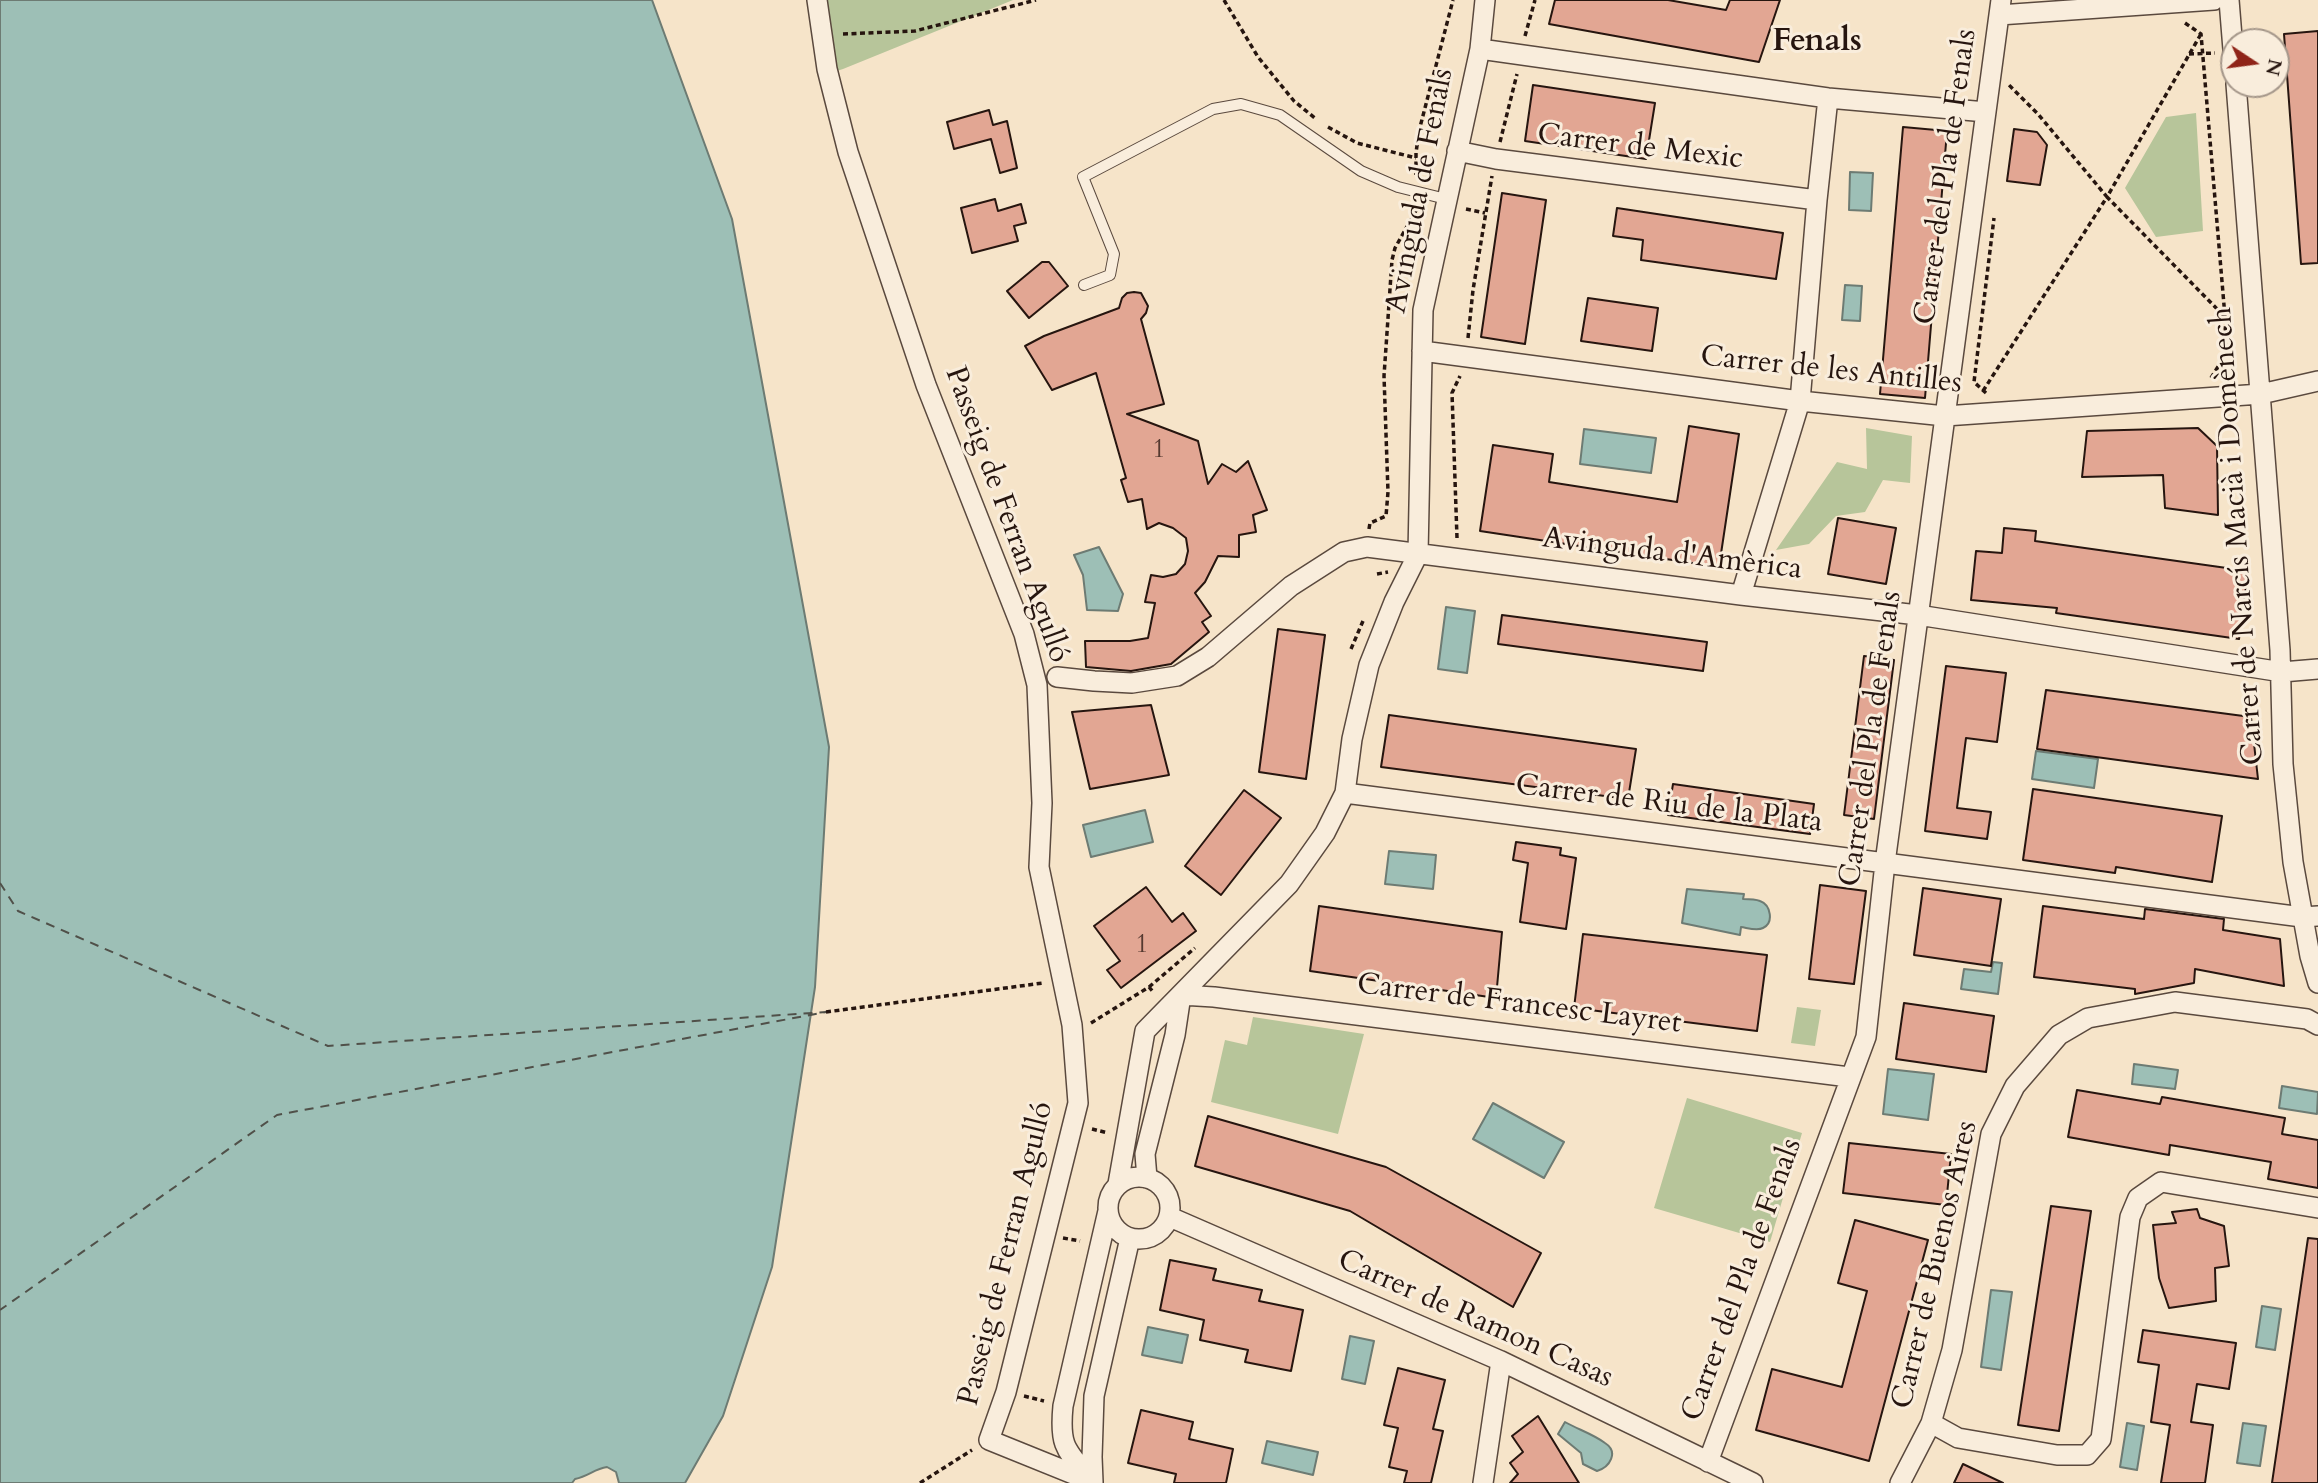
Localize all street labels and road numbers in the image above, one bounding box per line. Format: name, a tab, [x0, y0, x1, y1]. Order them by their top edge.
street label: Carrer del Pla de Fenals	[1908, 27, 1986, 327]
street label: Avinguda de Fenals	[1380, 66, 1462, 316]
street label: Carrer de Mexic	[1535, 118, 1745, 178]
street label: Carrer de Narcís Macià i Domènech	[2205, 306, 2273, 766]
street label: Carrer de les Antilles	[1699, 339, 1963, 403]
street label: Passeig de Ferran Agulló	[936, 362, 1076, 668]
street label: Avinguda d'Amèrica	[1540, 521, 1804, 589]
street label: Carrer del Pla de Fenals	[1833, 589, 1911, 889]
street label: Carrer de Riu de la Plata	[1514, 768, 1824, 842]
street label: Carrer de Francesc Layret	[1355, 967, 1683, 1043]
street label: Passeig de Ferran Agulló	[952, 1098, 1062, 1410]
street label: Carrer de Buenos Aires	[1885, 1118, 1987, 1412]
street label: Carrer del Pla de Fenals	[1675, 1134, 1811, 1426]
street label: Carrer de Ramon Casas	[1332, 1243, 1618, 1397]

